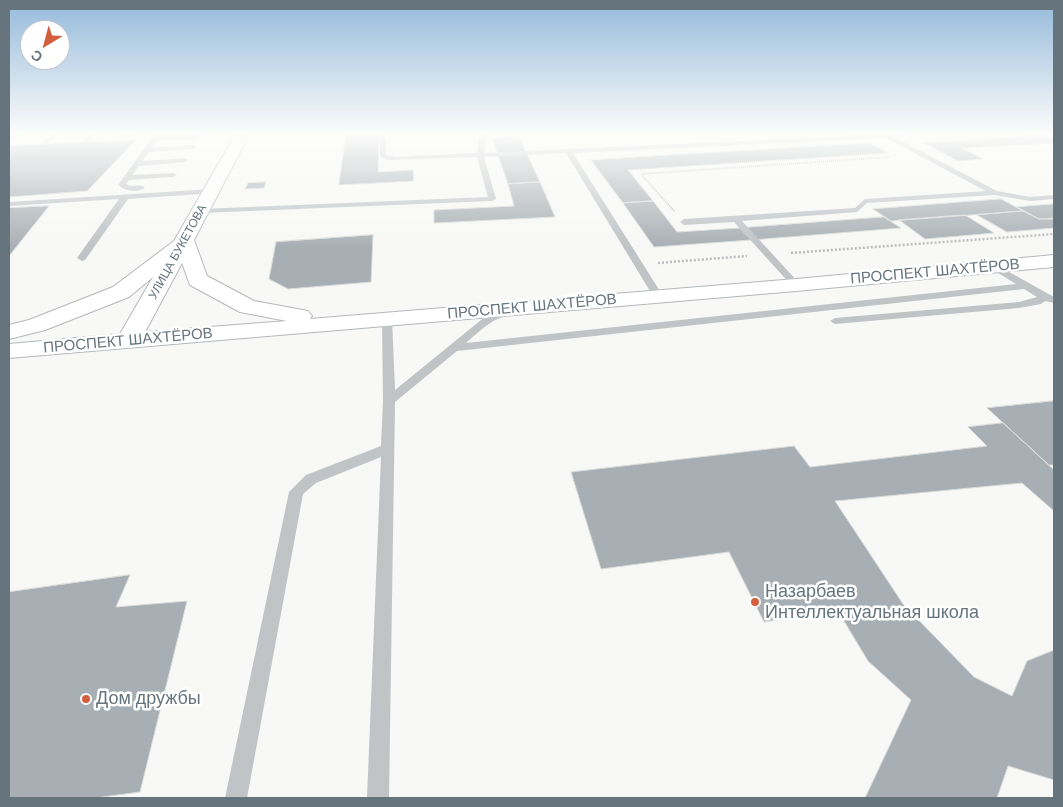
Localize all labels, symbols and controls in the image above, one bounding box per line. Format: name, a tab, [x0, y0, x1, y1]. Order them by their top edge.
north arrow	[20, 20, 70, 70]
text: С	[28, 47, 45, 66]
street label: УЛИЦА БУКЕТОВА	[146, 202, 210, 302]
street label: ПРОСПЕКТ ШАХТЁРОВ	[849, 256, 1021, 288]
street label: ПРОСПЕКТ ШАХТЁРОВ	[446, 291, 618, 323]
street label: ПРОСПЕКТ ШАХТЁРОВ	[42, 325, 214, 357]
place label: Назарбаев Интеллектуальная школа	[765, 581, 979, 624]
marker: Назарбаев Интеллектуальная школа	[749, 596, 761, 608]
place label: Дом дружбы	[96, 688, 201, 710]
marker: Дом дружбы	[80, 693, 92, 705]

